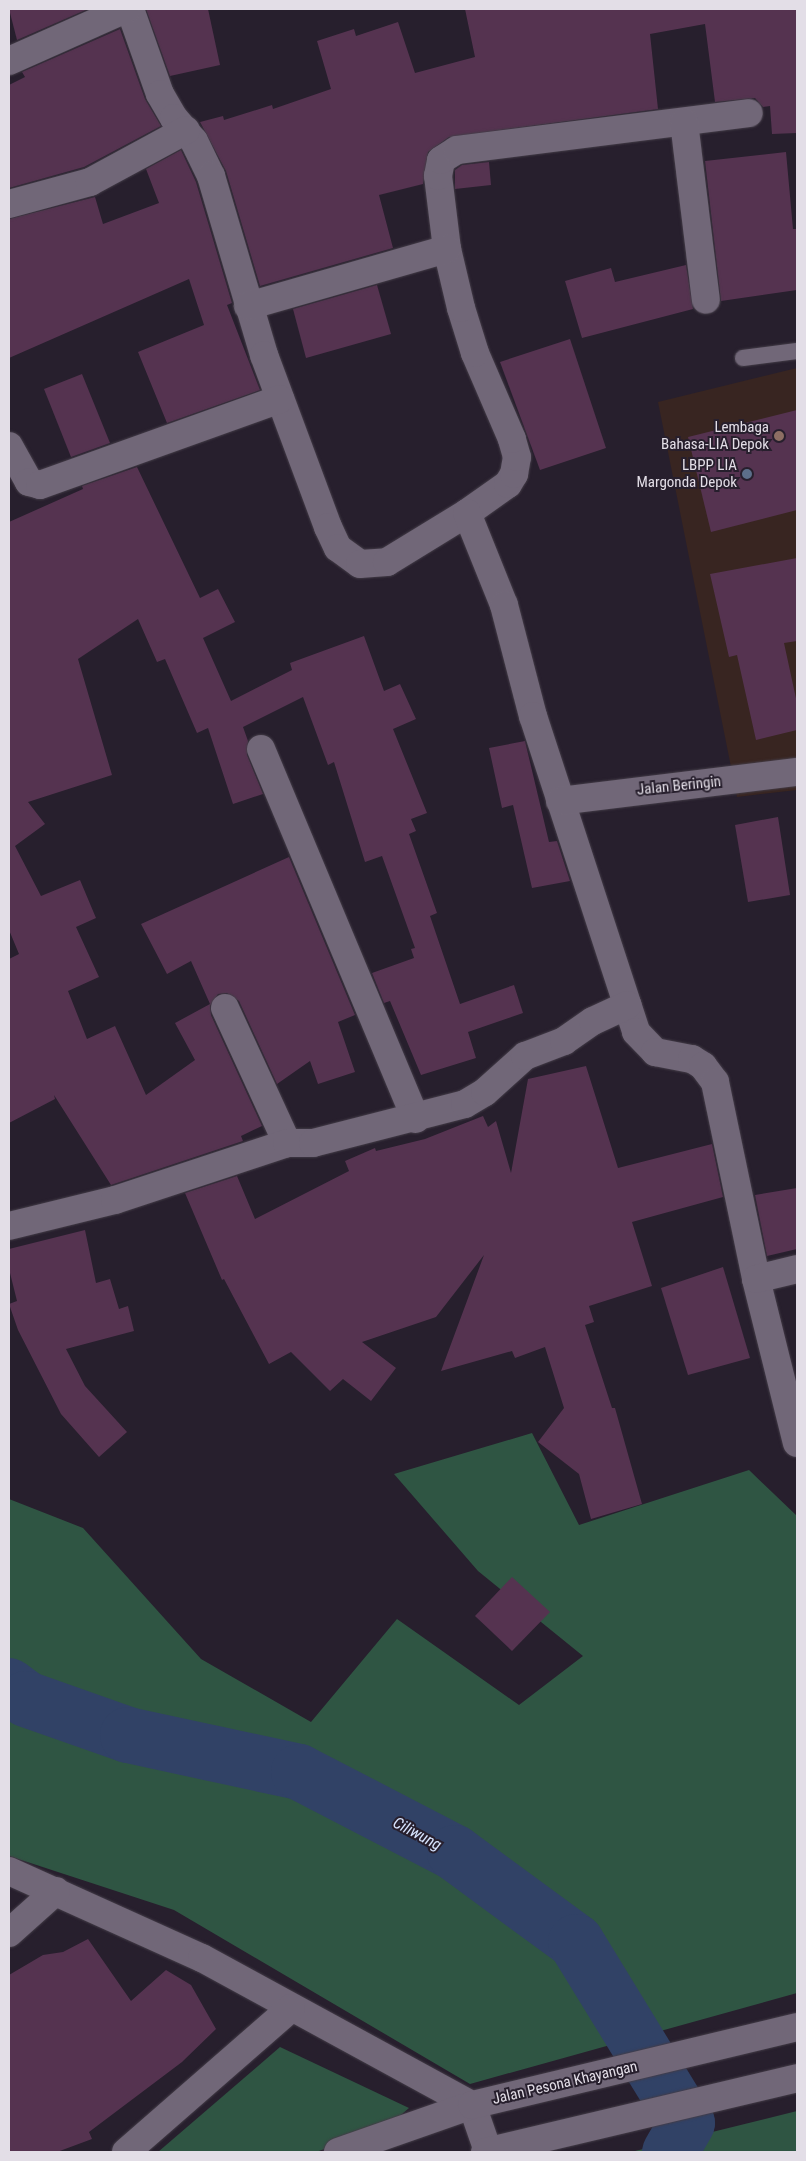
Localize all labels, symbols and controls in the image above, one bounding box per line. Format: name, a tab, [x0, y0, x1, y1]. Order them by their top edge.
place label: Lembaga Bahasa-LIA Depok	[661, 418, 769, 453]
marker: Lembaga Bahasa-LIA Depok	[773, 430, 785, 442]
place label: LBPP LIA Margonda Depok	[637, 456, 737, 491]
marker: LBPP LIA Margonda Depok	[741, 468, 753, 480]
street label: Jalan Beringin	[636, 773, 722, 799]
water label: Ciliwung	[389, 1813, 445, 1855]
street label: Jalan Pesona Khayangan	[491, 2058, 639, 2108]

